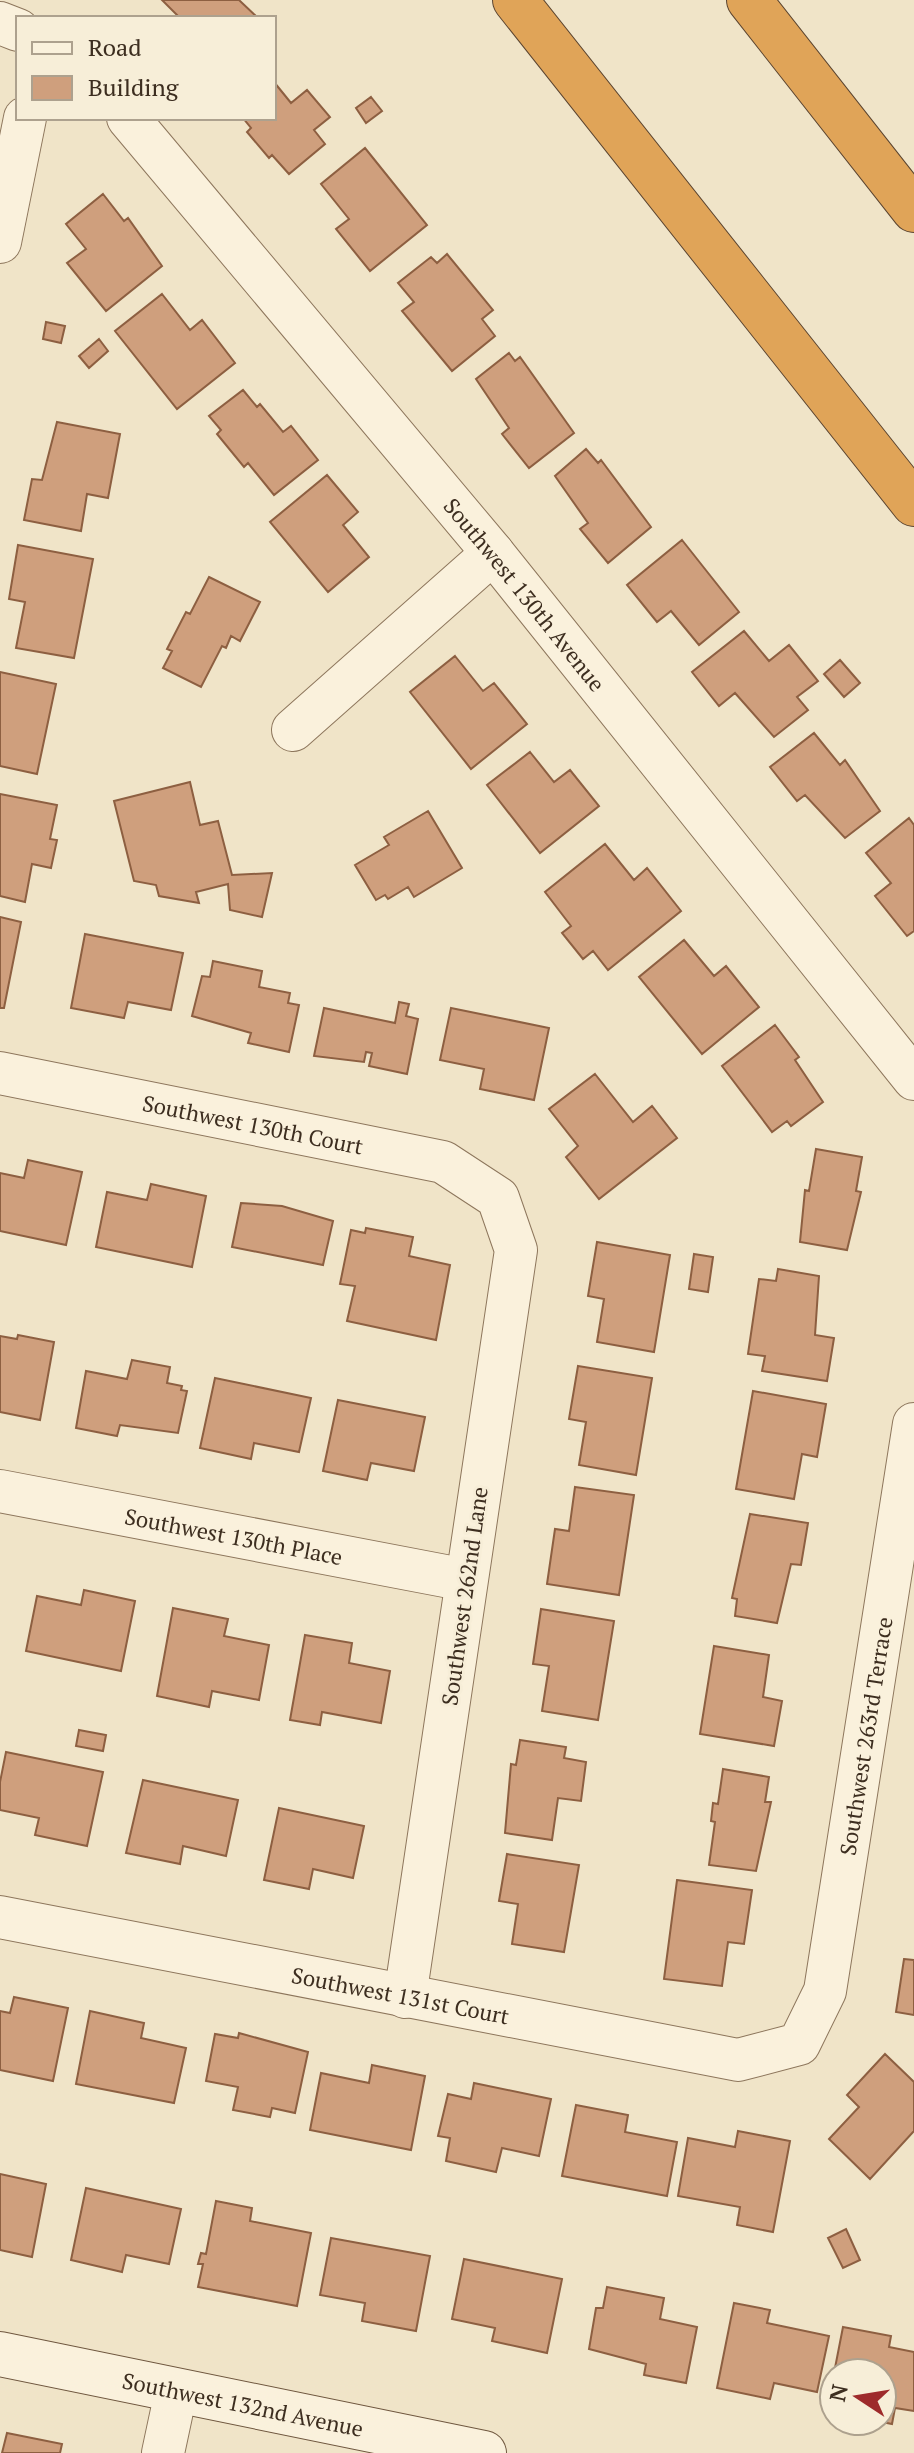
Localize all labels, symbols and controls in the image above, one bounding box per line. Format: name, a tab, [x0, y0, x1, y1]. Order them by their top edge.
legend	[16, 16, 276, 120]
text: Road	[88, 31, 142, 63]
text: Building	[88, 71, 179, 103]
street label: Southwest 130th Avenue	[438, 491, 612, 697]
street label: Southwest 130th Court	[140, 1088, 366, 1160]
street label: Southwest 262nd Lane	[434, 1485, 494, 1707]
street label: Southwest 130th Place	[122, 1501, 345, 1571]
street label: Southwest 263rd Terrace	[832, 1615, 898, 1857]
street label: Southwest 131st Court	[289, 1959, 512, 2030]
north arrow	[818, 2357, 898, 2437]
street label: Southwest 132nd Avenue	[120, 2365, 366, 2442]
text: N	[822, 2381, 854, 2404]

